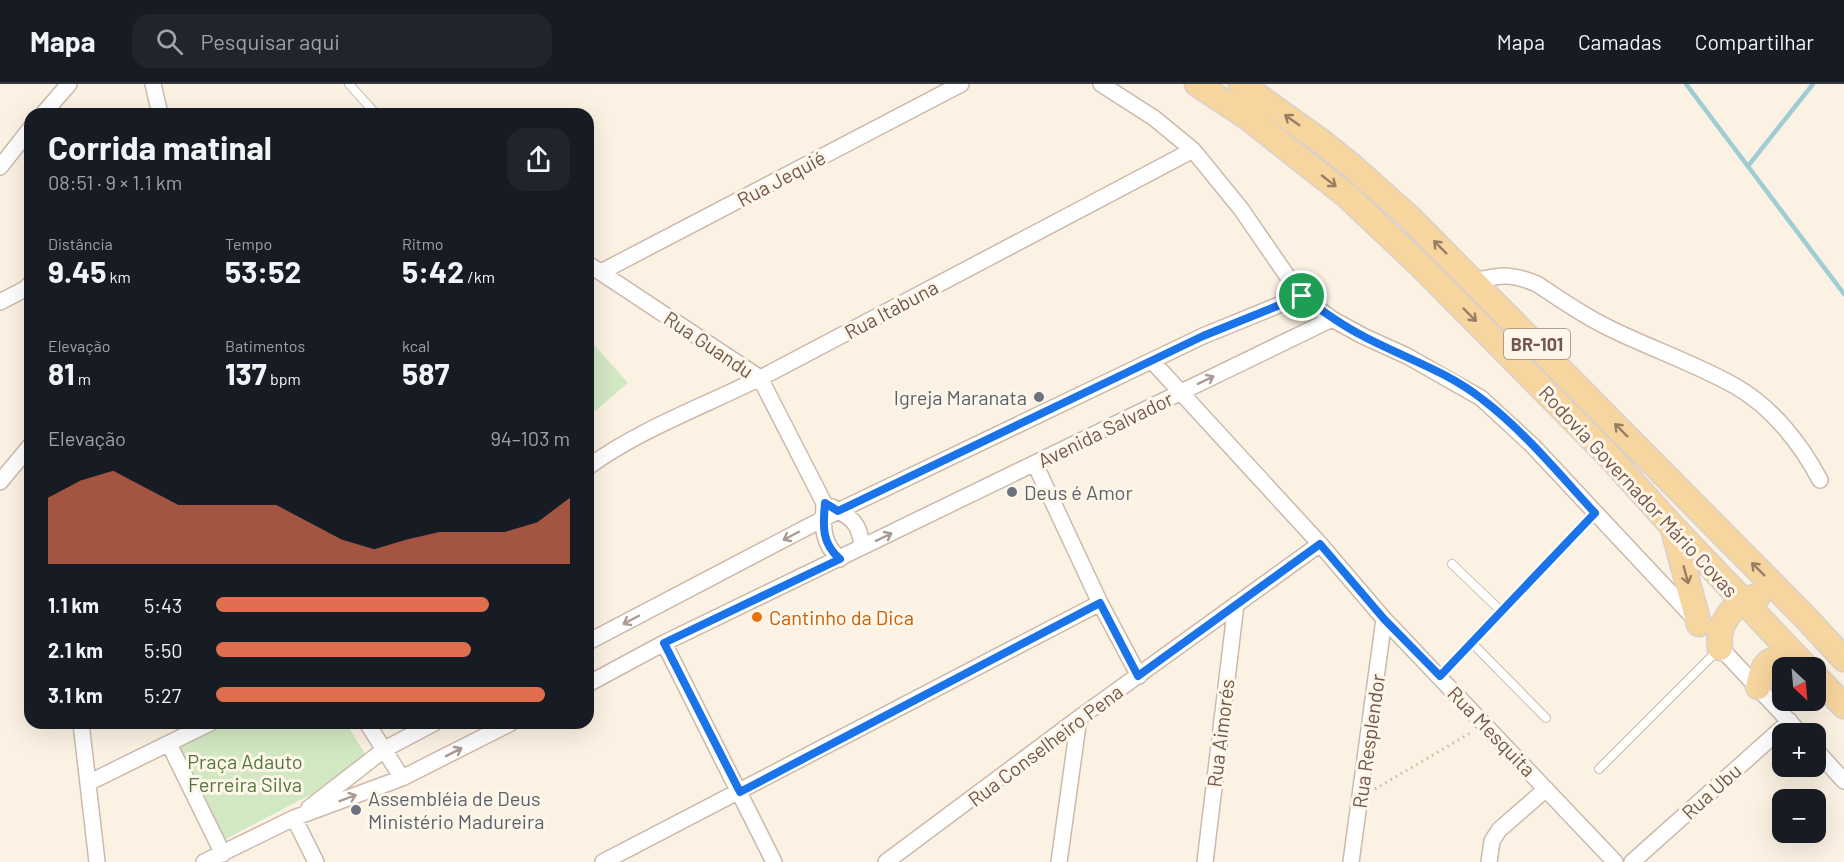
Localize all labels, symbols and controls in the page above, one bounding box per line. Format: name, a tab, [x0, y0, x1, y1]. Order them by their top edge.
search box	[132, 14, 552, 68]
text: Mapa	[30, 24, 96, 58]
icon: search	[153, 25, 186, 58]
text: Pesquisar aqui	[201, 28, 340, 54]
text: Mapa	[1497, 29, 1545, 54]
text: Camadas	[1578, 29, 1662, 54]
text: Compartilhar	[1695, 29, 1814, 54]
one-way arrow	[1285, 114, 1301, 126]
text: Corrida matinal	[48, 127, 272, 167]
button: share	[507, 128, 570, 191]
street label: Rua Jequié	[733, 145, 829, 211]
text: 08:51 · 9 × 1.1 km	[48, 170, 182, 194]
one-way arrow	[1320, 175, 1336, 188]
text: Distância	[48, 234, 113, 253]
text: Tempo	[225, 234, 272, 253]
text: Ritmo	[402, 234, 444, 253]
one-way arrow	[1432, 240, 1447, 254]
text: 9.45	[48, 253, 106, 289]
text: 53:52	[225, 253, 301, 289]
text: 5:42	[402, 253, 464, 289]
text: km	[106, 267, 131, 286]
text: /km	[464, 267, 495, 286]
pin	[1276, 270, 1327, 321]
street label: Rua Itabuna	[840, 274, 942, 344]
icon: arrive	[1285, 279, 1318, 312]
street label: Rua Guandu	[660, 305, 758, 383]
one-way arrow	[1462, 308, 1477, 323]
road number: BR-101	[1504, 329, 1570, 359]
text: Elevação	[48, 336, 110, 355]
text: Batimentos	[225, 336, 305, 355]
text: kcal	[402, 336, 430, 355]
text: 81	[48, 355, 75, 391]
text: 137	[225, 355, 267, 391]
text: 587	[402, 355, 449, 391]
text: m	[75, 369, 91, 388]
text: bpm	[267, 369, 301, 388]
one-way arrow	[1197, 373, 1215, 385]
street label: Rodovia Governador Mário Covas	[1534, 380, 1744, 602]
place label: Igreja Maranata	[894, 385, 1027, 409]
street label: Avenida Salvador	[1033, 386, 1177, 472]
marker: Igreja Maranata	[1032, 390, 1046, 404]
one-way arrow	[1614, 423, 1629, 438]
text: Elevação	[48, 426, 126, 450]
text: 94–103 m	[490, 426, 570, 450]
place label: Deus é Amor	[1024, 480, 1133, 504]
marker: Deus é Amor	[1005, 485, 1019, 499]
one-way arrow	[782, 530, 800, 542]
one-way arrow	[875, 530, 893, 542]
one-way arrow	[1751, 562, 1766, 577]
one-way arrow	[1681, 565, 1692, 584]
text: 1.1 km	[48, 593, 99, 617]
text: 5:43	[144, 593, 182, 617]
place label: Cantinho da Dica	[769, 605, 914, 629]
marker: Cantinho da Dica	[750, 610, 764, 624]
one-way arrow	[622, 614, 640, 626]
text: 2.1 km	[48, 638, 103, 662]
text: 5:50	[144, 638, 183, 662]
north arrow	[1772, 657, 1826, 711]
map controls	[1772, 657, 1826, 843]
street label: Rua Resplendor	[1347, 672, 1389, 810]
street label: Rua Aimorés	[1201, 677, 1239, 789]
street label: Rua Conselheiro Pena	[963, 679, 1127, 811]
street label: Rua Mesquita	[1443, 681, 1541, 781]
text: 3.1 km	[48, 683, 103, 707]
text: 5:27	[144, 683, 181, 707]
button: +	[1772, 723, 1826, 777]
one-way arrow	[445, 746, 462, 758]
park label: Praça Adauto Ferreira Silva	[187, 749, 303, 796]
street label: Rua Ubu	[1676, 758, 1746, 824]
place label: Assembléia de Deus Ministério Madureira	[368, 786, 544, 833]
button: −	[1772, 789, 1826, 843]
one-way arrow	[338, 792, 357, 803]
marker: Assembléia de Deus Ministério Madureira	[349, 803, 363, 817]

